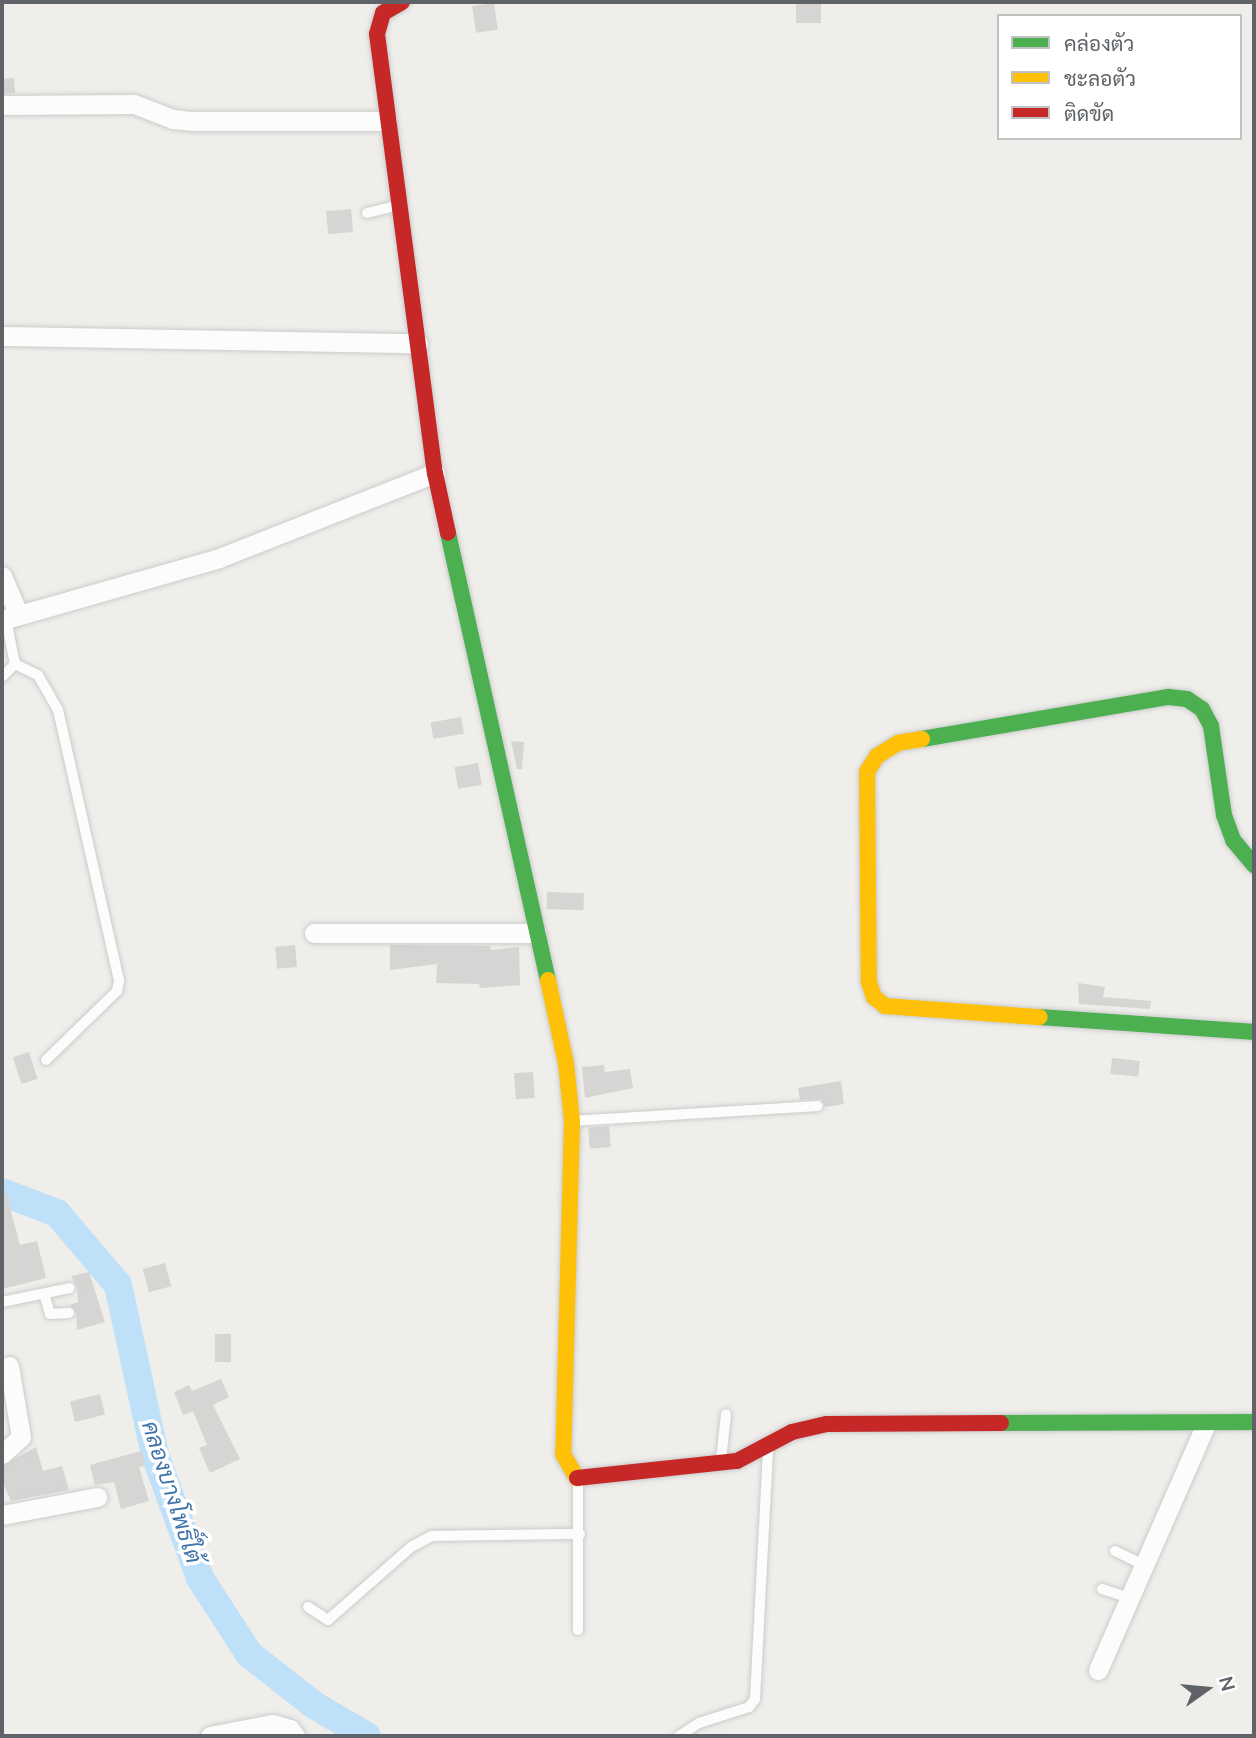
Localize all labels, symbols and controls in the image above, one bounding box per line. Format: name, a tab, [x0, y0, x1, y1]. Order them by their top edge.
legend	[997, 14, 1242, 140]
text: คล่องตัว	[1064, 30, 1134, 56]
text: ชะลอตัว	[1064, 65, 1136, 91]
text: ติดขัด	[1064, 100, 1114, 126]
water label: คลองบางโพธิ์ใต้	[136, 1417, 208, 1567]
north arrow	[1172, 1654, 1242, 1724]
text: N	[1214, 1674, 1241, 1694]

